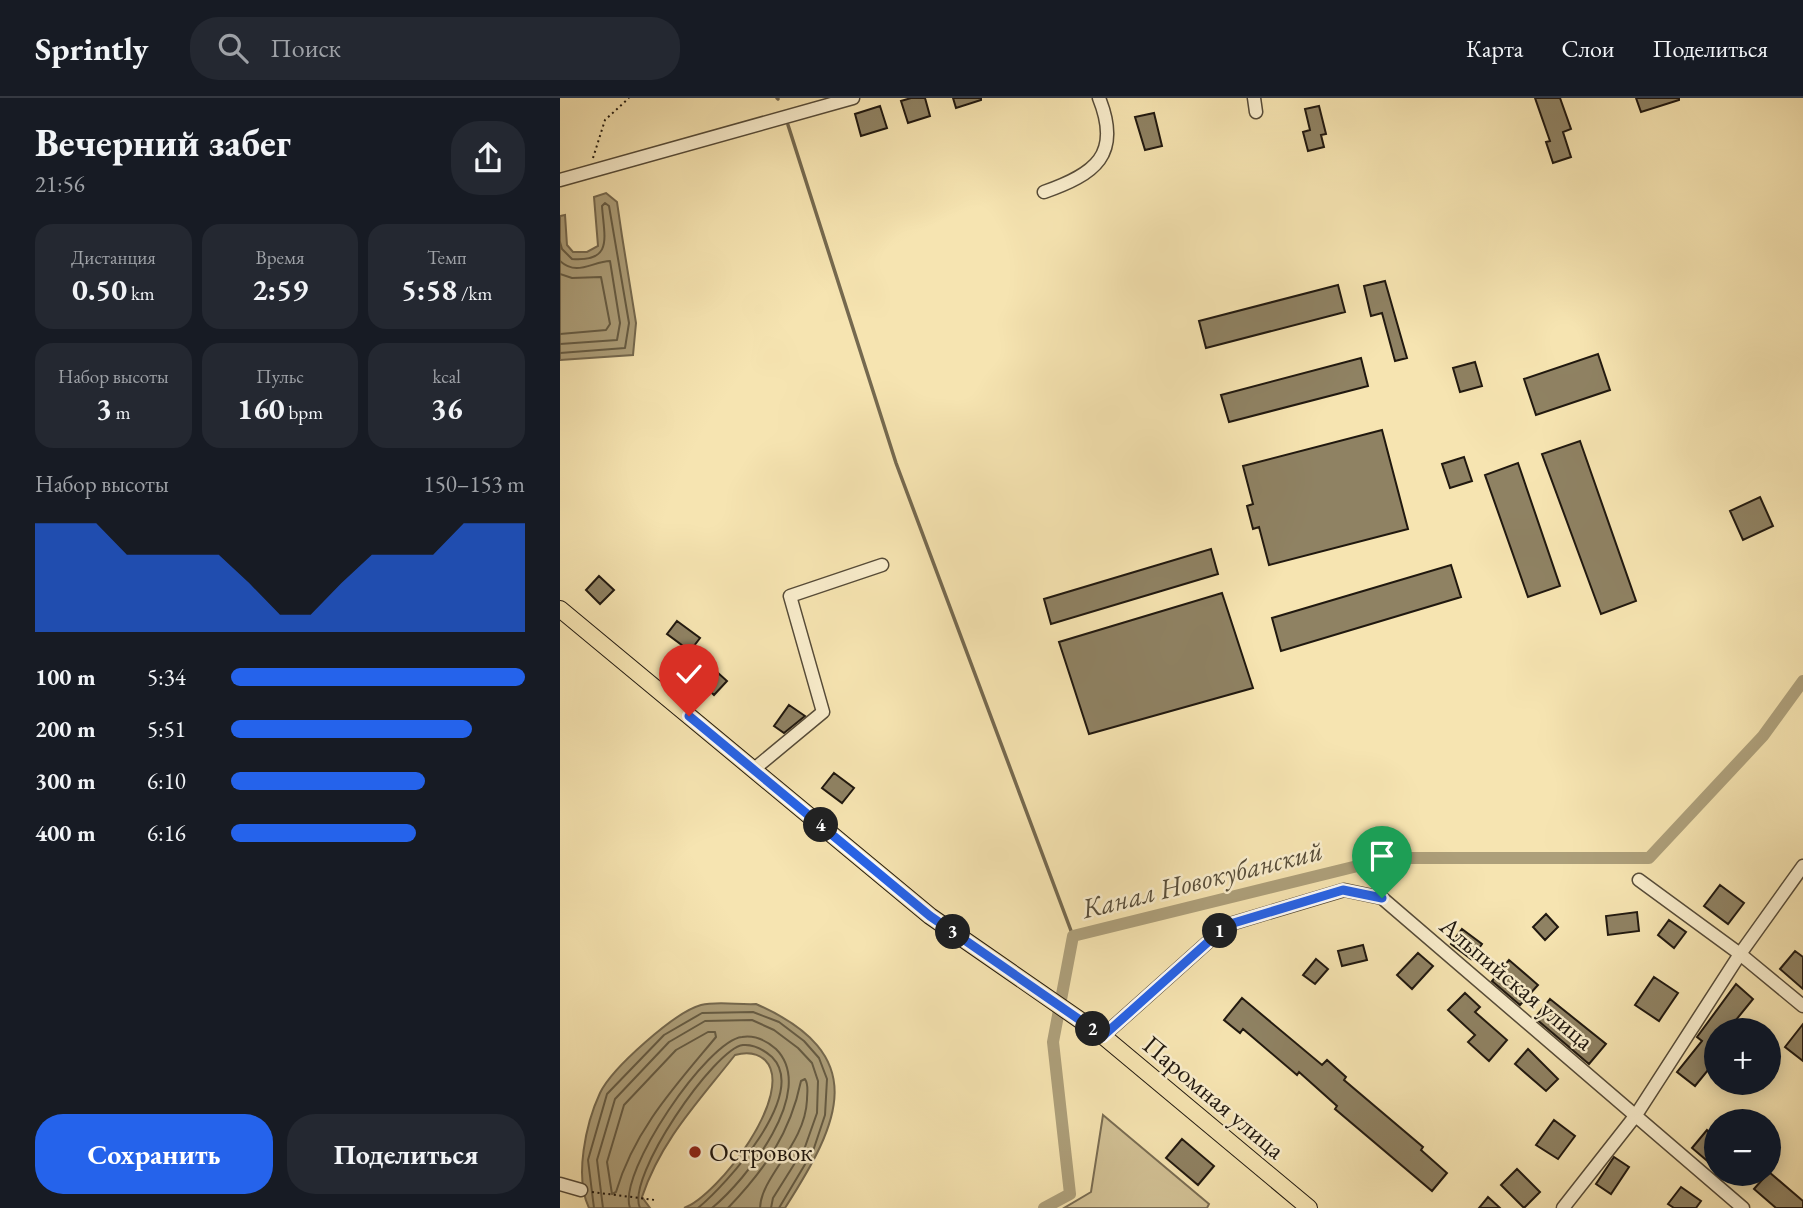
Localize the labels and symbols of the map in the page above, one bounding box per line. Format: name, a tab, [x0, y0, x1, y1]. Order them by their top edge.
pin	[659, 644, 719, 716]
pin: 4	[804, 808, 838, 842]
pin	[1352, 826, 1412, 898]
water label: Канал Новокубанский	[1077, 832, 1326, 927]
street label: Альпийская улица	[1432, 908, 1602, 1058]
pin: 3	[936, 914, 970, 950]
pin: 1	[1202, 914, 1238, 948]
pin: 2	[1076, 1012, 1110, 1046]
street label: Паромная улица	[1136, 1028, 1293, 1167]
place label: Островок	[709, 1135, 813, 1169]
marker: Островок	[687, 1144, 703, 1160]

